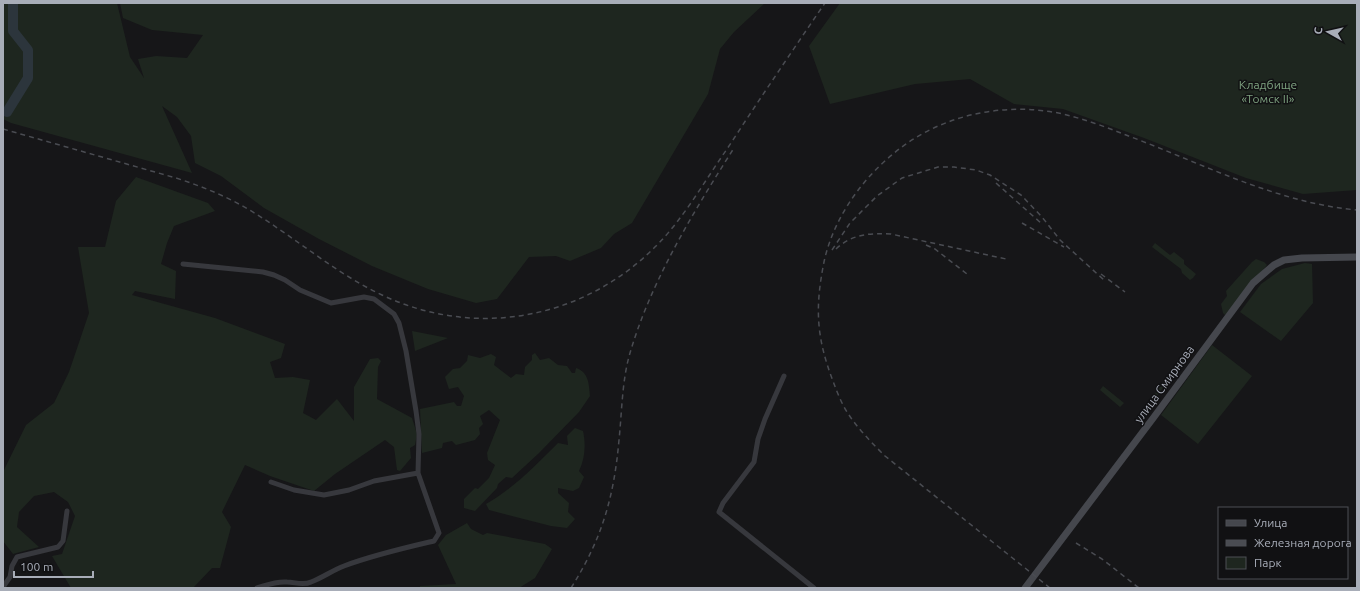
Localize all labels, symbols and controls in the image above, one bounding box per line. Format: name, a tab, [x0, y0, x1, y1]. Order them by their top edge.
north arrow	[1308, 12, 1348, 52]
text: С	[1312, 26, 1325, 35]
park label: Кладбище «Томск II»	[1239, 78, 1297, 105]
street label: улица Смирнова	[1132, 343, 1196, 425]
legend	[1218, 507, 1348, 579]
text: Улица	[1254, 516, 1287, 529]
text: Железная дорога	[1254, 536, 1352, 549]
scale bar	[14, 553, 93, 579]
text: Парк	[1254, 556, 1282, 569]
text: 100 m	[20, 560, 53, 573]

